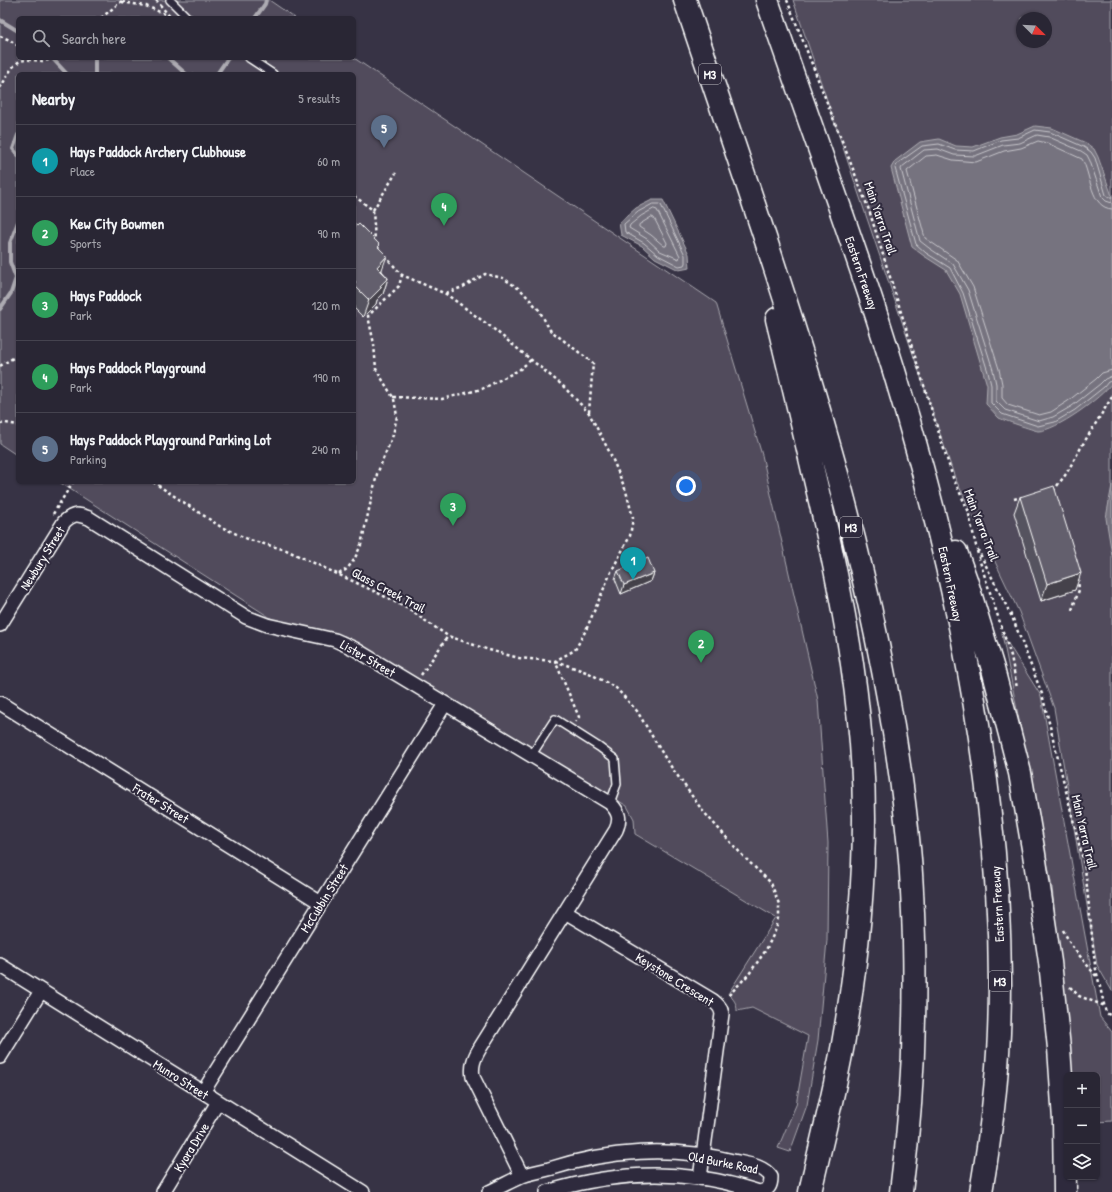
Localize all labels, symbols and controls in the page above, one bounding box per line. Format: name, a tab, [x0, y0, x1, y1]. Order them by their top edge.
north arrow	[1016, 12, 1052, 48]
search box	[16, 16, 356, 60]
icon: search	[30, 27, 52, 49]
text: Search here	[62, 28, 126, 49]
road number: M3	[699, 64, 721, 84]
text: Nearby	[32, 87, 75, 110]
text: 5 results	[298, 89, 340, 107]
pin: 5	[371, 115, 397, 148]
text: Hays Paddock Archery Clubhouse	[70, 141, 246, 162]
text: 1	[43, 152, 47, 170]
text: 60 m	[317, 152, 340, 170]
text: Place	[70, 162, 95, 180]
street label: Main Yarra Trail	[860, 179, 902, 257]
pin: 4	[431, 193, 457, 226]
text: Kew City Bowmen	[70, 213, 164, 234]
text: 2	[42, 224, 48, 242]
text: 90 m	[318, 224, 340, 242]
text: Sports	[70, 234, 101, 252]
street label: Eastern Freeway	[841, 234, 883, 312]
text: Hays Paddock	[70, 285, 141, 306]
text: 3	[42, 296, 48, 314]
text: 120 m	[312, 296, 340, 314]
text: Park	[70, 306, 92, 324]
text: Hays Paddock Playground	[70, 357, 205, 378]
text: 4	[43, 368, 47, 386]
text: 190 m	[313, 368, 340, 386]
text: Park	[70, 378, 92, 396]
text: Hays Paddock Playground Parking Lot	[70, 429, 271, 450]
text: 5	[42, 440, 48, 458]
text: 240 m	[311, 440, 340, 458]
text: Parking	[70, 450, 106, 468]
your location	[676, 476, 696, 496]
street label: Main Yarra Trail	[960, 486, 1004, 564]
pin: 3	[440, 493, 466, 526]
road number: M3	[840, 517, 862, 537]
street label: Newbury Street	[15, 522, 69, 593]
street label: Eastern Freeway	[934, 545, 968, 624]
pin: 1	[620, 547, 646, 580]
street label: Glass Creek Trail	[349, 563, 430, 617]
pin: 2	[688, 630, 714, 663]
street label: Lister Street	[337, 635, 399, 681]
street label: Frater Street	[129, 778, 193, 828]
street label: Main Yarra Trail	[1068, 793, 1102, 872]
street label: McCubbin Street	[296, 860, 353, 936]
street label: Eastern Freeway	[986, 865, 1008, 943]
street label: Keystone Crescent	[632, 948, 718, 1011]
road number: M3	[989, 971, 1011, 991]
street label: Munro Street	[150, 1055, 213, 1103]
map controls	[1064, 1072, 1100, 1180]
button: +	[1064, 1072, 1100, 1108]
button: −	[1064, 1108, 1100, 1144]
street label: Kyora Drive	[169, 1119, 213, 1175]
button: layers	[1064, 1144, 1100, 1180]
street label: Old Burke Road	[687, 1146, 759, 1178]

